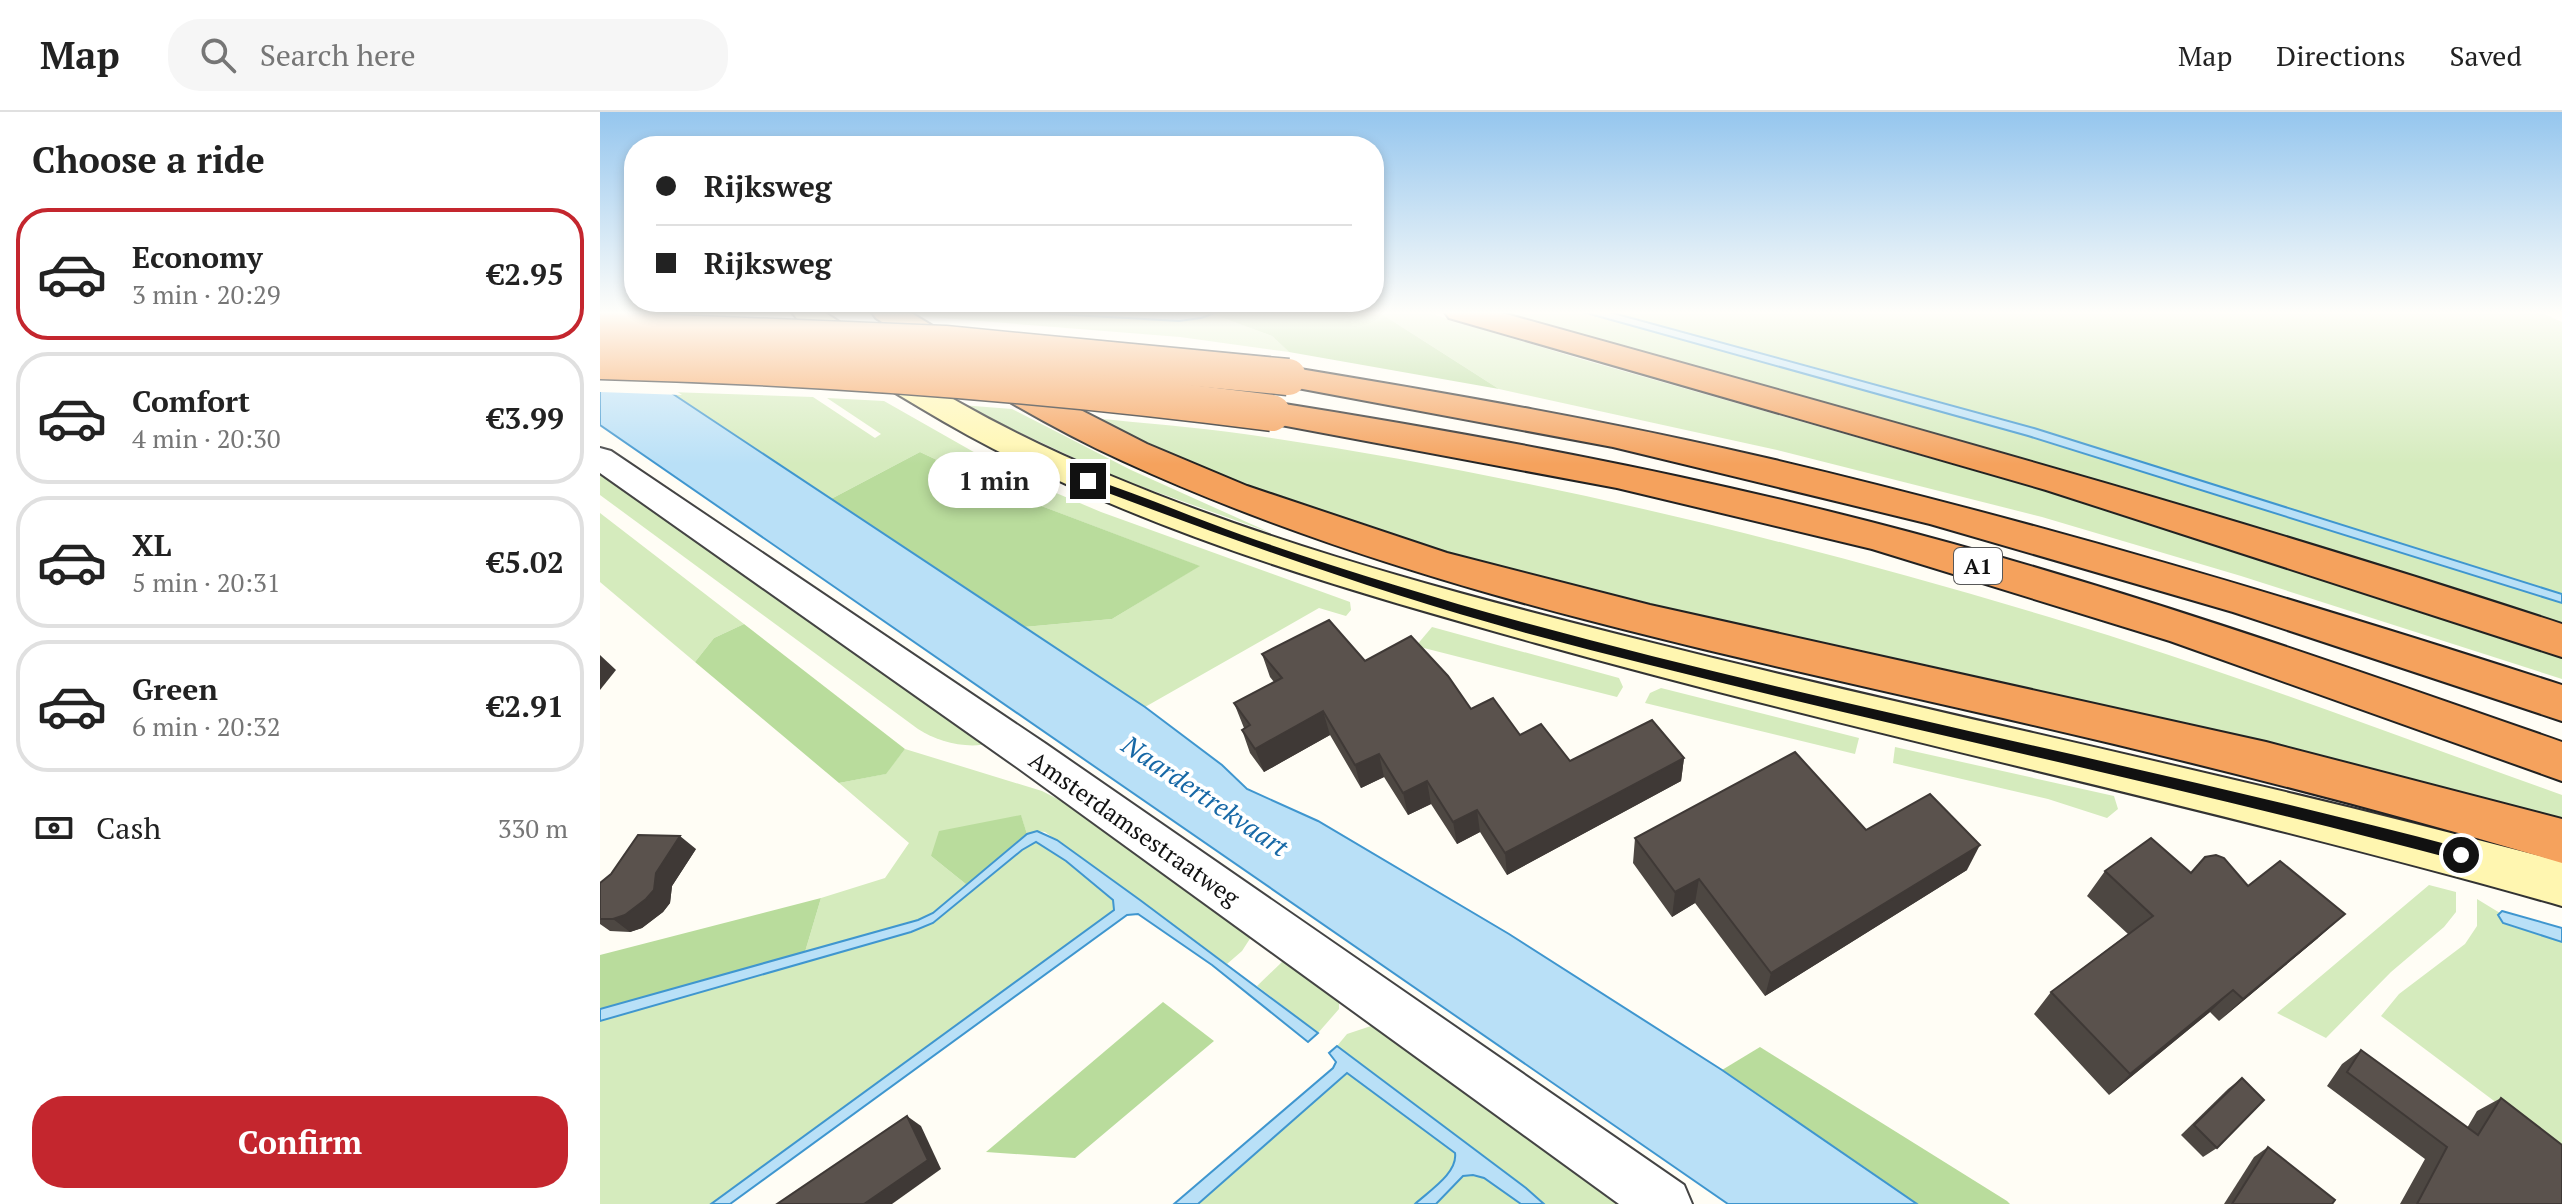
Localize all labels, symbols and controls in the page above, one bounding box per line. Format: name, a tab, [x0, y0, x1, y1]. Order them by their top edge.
search box	[168, 19, 728, 91]
text: Map	[40, 30, 120, 80]
icon: search	[196, 33, 240, 77]
text: Search here	[260, 35, 416, 75]
text: Map	[2178, 37, 2232, 74]
text: Directions	[2276, 37, 2406, 74]
text: Saved	[2450, 37, 2522, 74]
text: Choose a ride	[32, 136, 265, 183]
text: Rijksweg	[704, 166, 832, 206]
text: Economy	[132, 237, 263, 277]
icon: car	[36, 238, 108, 310]
text: Rijksweg	[704, 243, 832, 283]
text: €2.95	[487, 254, 564, 294]
text: 3 min · 20:29	[132, 277, 281, 311]
text: Comfort	[132, 381, 250, 421]
icon: car	[36, 382, 108, 454]
text: €3.99	[487, 398, 564, 438]
text: 4 min · 20:30	[132, 421, 281, 455]
callout: 1 min	[928, 453, 1060, 509]
text: 1 min	[958, 463, 1030, 497]
route end	[1070, 463, 1106, 499]
text: XL	[132, 525, 171, 565]
icon: car	[36, 526, 108, 598]
text: €5.02	[487, 542, 564, 582]
road number: A1	[1954, 548, 2002, 584]
text: 5 min · 20:31	[132, 565, 281, 599]
text: Green	[132, 669, 218, 709]
icon: car	[36, 670, 108, 742]
text: €2.91	[487, 686, 564, 726]
text: 6 min · 20:32	[132, 709, 281, 743]
water label: Naardertrekvaart	[1115, 726, 1296, 864]
street label: Amsterdamsestraatweg	[1023, 743, 1246, 913]
icon: cash	[32, 806, 76, 850]
text: Cash	[96, 808, 161, 848]
text: 330 m	[498, 811, 568, 845]
route start	[2443, 837, 2479, 873]
button: Confirm	[32, 1096, 568, 1188]

